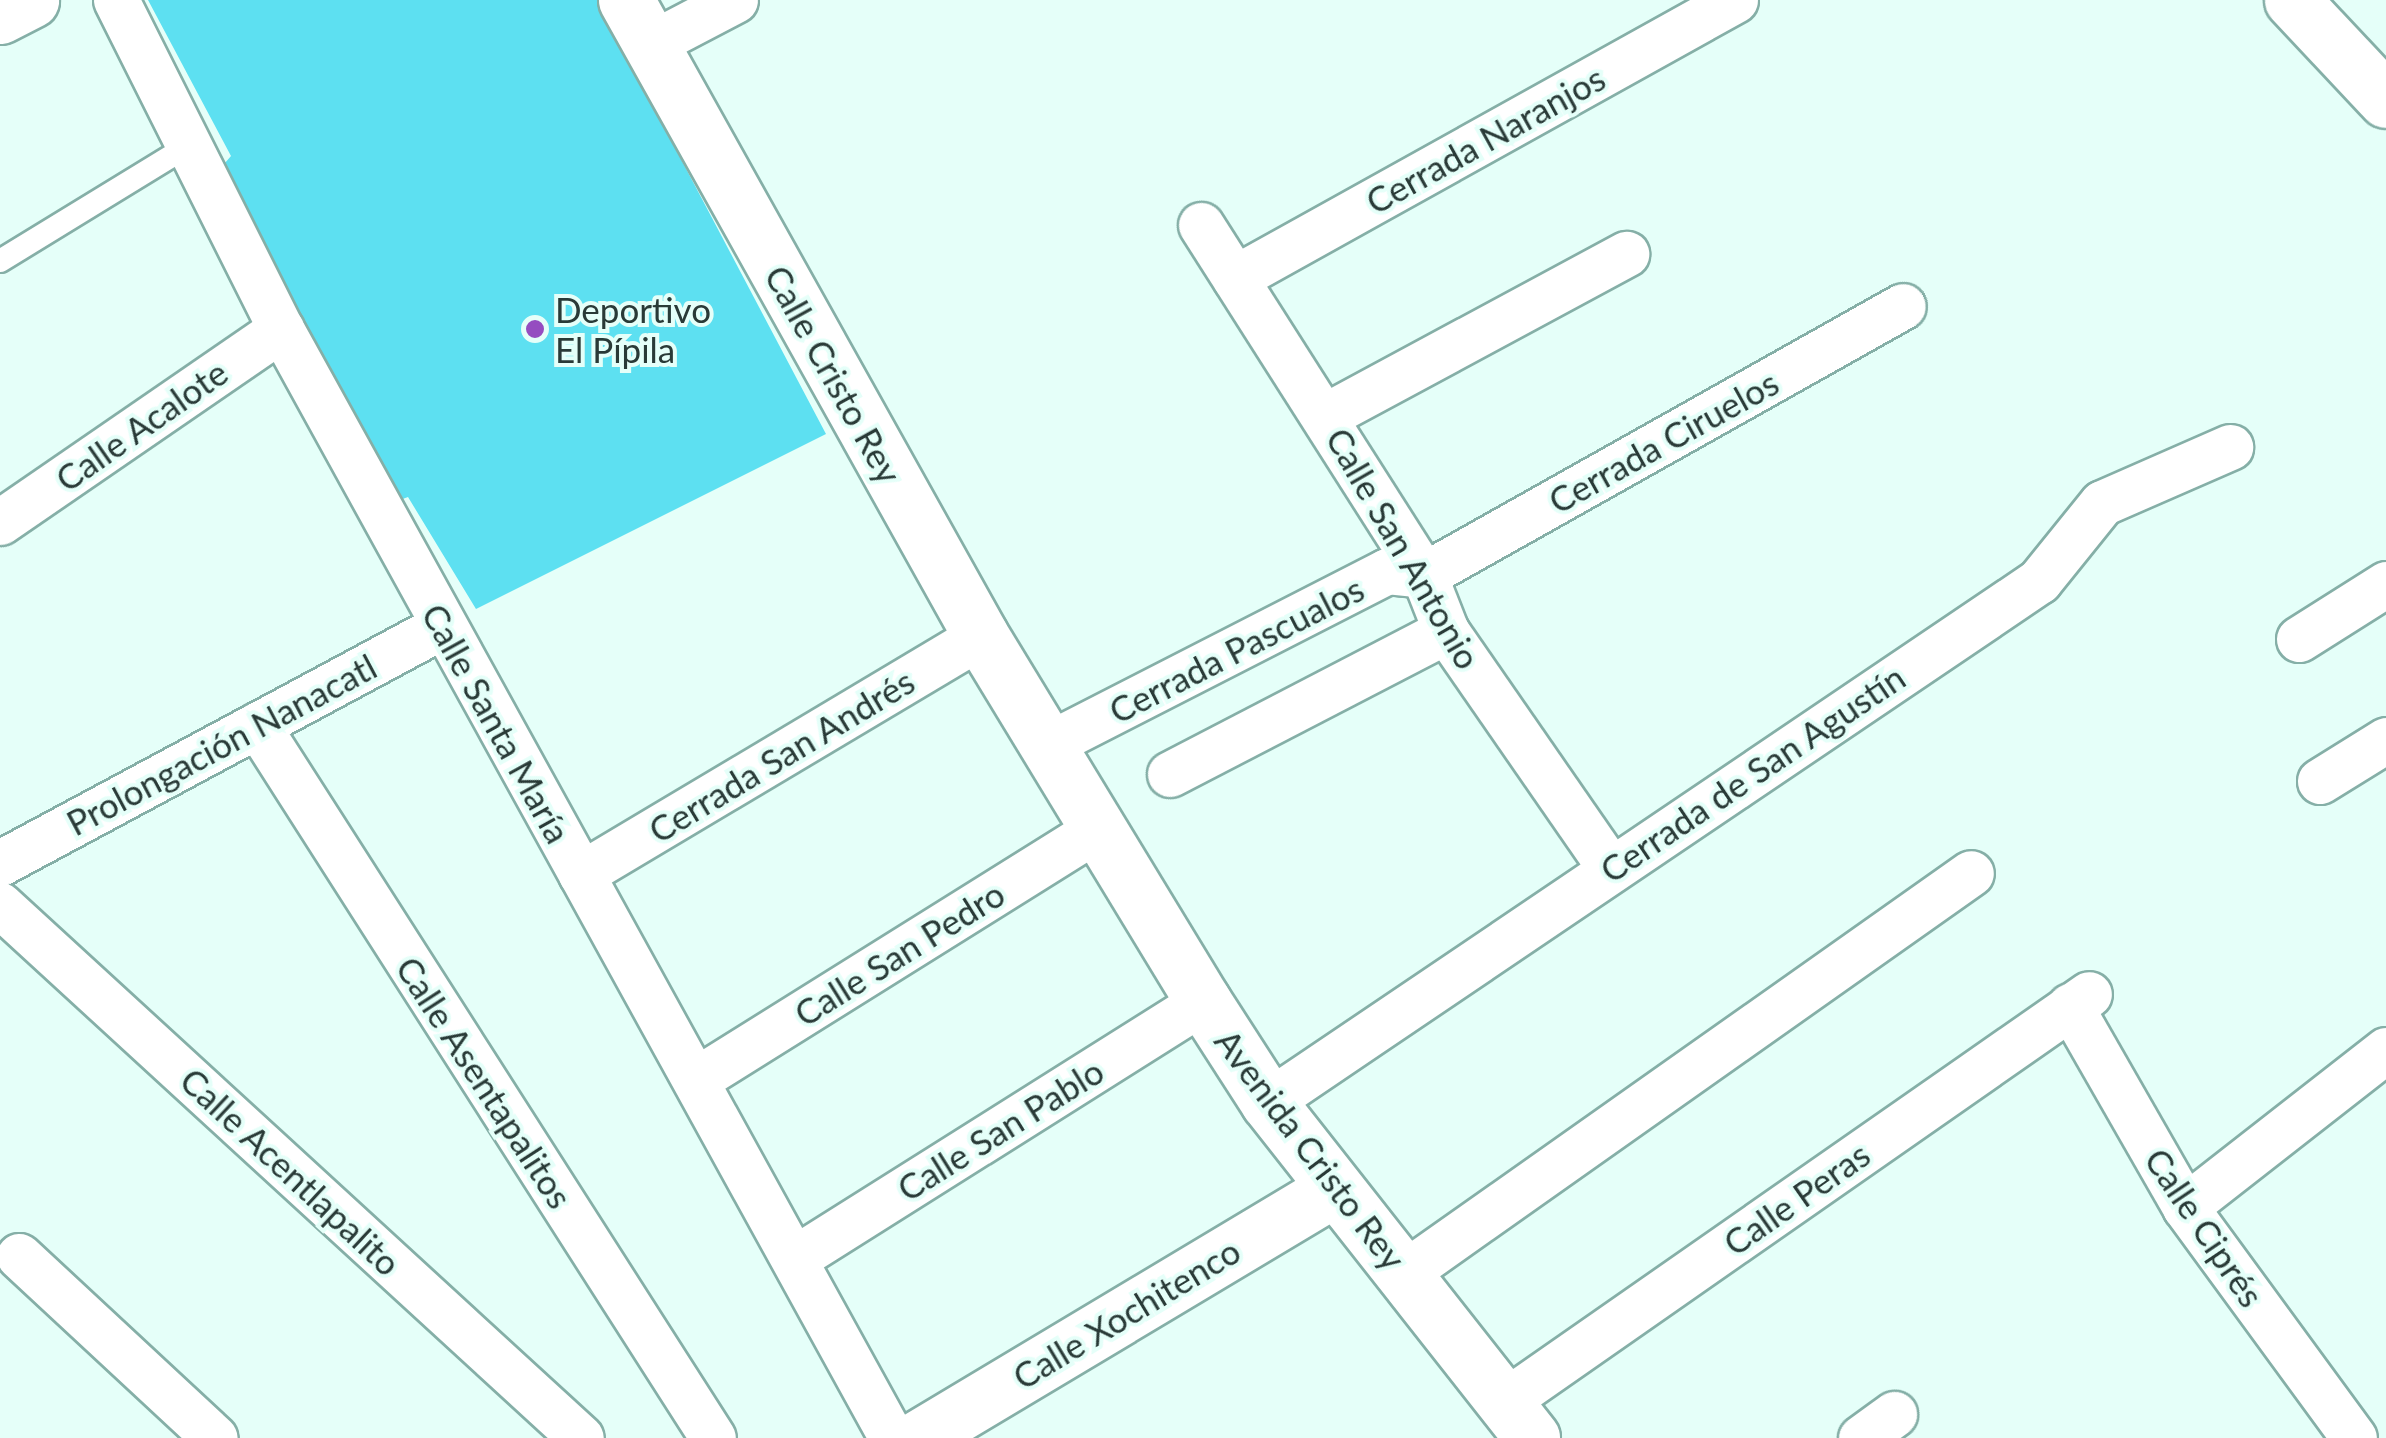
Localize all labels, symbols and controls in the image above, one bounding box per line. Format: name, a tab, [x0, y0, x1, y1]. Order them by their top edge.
street label: Cerrada Naranjos	[1358, 56, 1612, 222]
street label: Calle Cristo Rey	[757, 258, 911, 490]
place label: Deportivo El Pípila	[555, 288, 711, 370]
marker: Deportivo El Pípila	[524, 318, 546, 340]
street label: Calle Acalote	[47, 350, 235, 500]
street label: Cerrada Ciruelos	[1541, 361, 1785, 521]
street label: Calle San Antonio	[1318, 420, 1490, 676]
street label: Cerrada Pascualos	[1102, 567, 1370, 731]
street label: Calle Santa María	[414, 596, 580, 850]
street label: Prolongación Nanacatl	[59, 645, 383, 843]
street label: Cerrada de San Agustín	[1591, 655, 1913, 891]
street label: Cerrada San Andrés	[640, 659, 922, 851]
street label: Calle San Pedro	[786, 872, 1012, 1034]
street label: Calle Asentapalitos	[388, 948, 582, 1216]
street label: Avenida Cristo Rey	[1207, 1021, 1415, 1277]
street label: Calle San Pablo	[889, 1049, 1111, 1209]
street label: Calle Acentlapalito	[172, 1058, 410, 1284]
street label: Calle Peras	[1715, 1133, 1877, 1263]
street label: Calle Ciprés	[2137, 1140, 2273, 1314]
street label: Calle Xochitenco	[1005, 1229, 1247, 1397]

